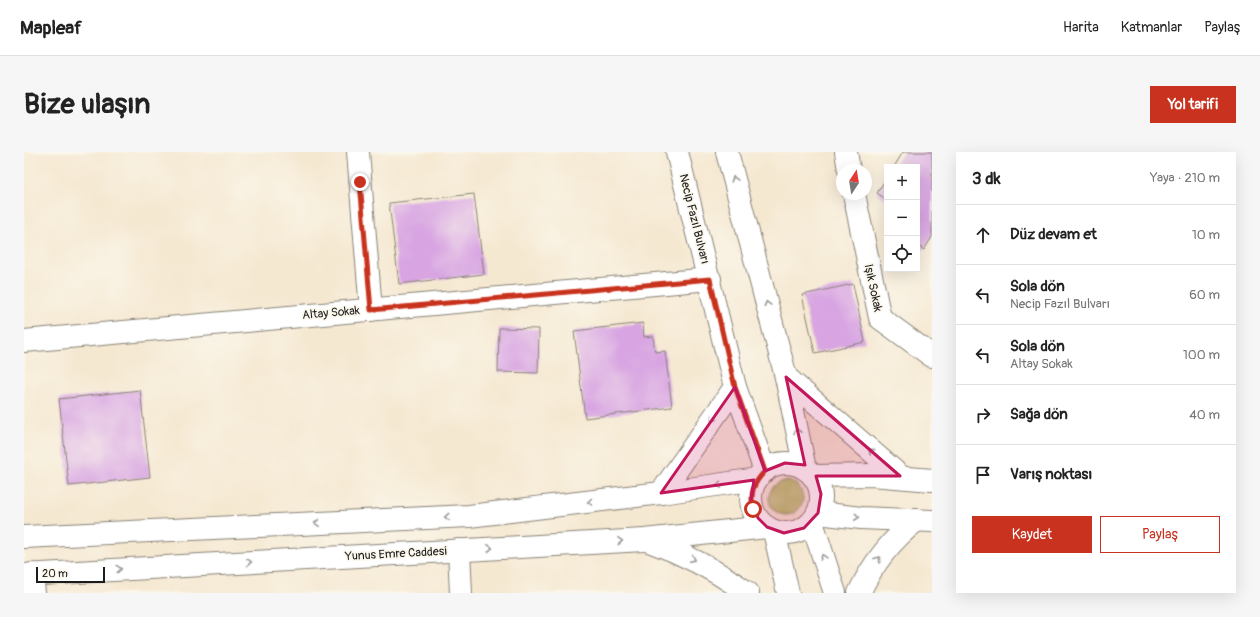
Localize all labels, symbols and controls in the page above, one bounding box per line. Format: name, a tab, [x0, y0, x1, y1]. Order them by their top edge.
text: Mapleaf	[20, 16, 82, 40]
text: Harita	[1063, 19, 1099, 36]
text: Katmanlar	[1121, 19, 1182, 36]
text: Paylaş	[1204, 19, 1240, 36]
button: Yol tarifi	[1150, 86, 1236, 123]
text: Bize ulaşın	[24, 87, 150, 122]
north arrow	[836, 164, 872, 200]
map controls	[884, 164, 920, 272]
button: +	[884, 164, 920, 200]
text: 3 dk	[972, 168, 1001, 189]
text: Yaya · 210 m	[1150, 170, 1220, 186]
street label: Necip Fazıl Bulvarı	[676, 172, 712, 266]
route end	[351, 173, 369, 191]
one-way arrow	[730, 175, 739, 182]
button: −	[884, 200, 920, 236]
icon: ahead	[972, 224, 994, 246]
text: Düz devam et	[1010, 225, 1097, 244]
text: 10 m	[1192, 227, 1220, 243]
button: locate	[884, 236, 920, 272]
street label: Işık Sokak	[861, 263, 885, 313]
text: Sola dön	[1010, 277, 1065, 296]
icon: left	[972, 284, 994, 306]
text: 60 m	[1189, 287, 1220, 303]
text: Necip Fazıl Bulvarı	[1010, 296, 1110, 312]
one-way arrow	[763, 301, 772, 308]
street label: Altay Sokak	[302, 303, 360, 323]
text: Sola dön	[1010, 337, 1065, 356]
icon: left	[972, 344, 994, 366]
text: 100 m	[1183, 347, 1220, 363]
text: Altay Sokak	[1010, 356, 1073, 372]
icon: right	[972, 404, 994, 426]
text: Sağa dön	[1010, 405, 1068, 424]
text: 40 m	[1189, 407, 1220, 423]
one-way arrow	[710, 415, 718, 422]
one-way arrow	[794, 428, 802, 434]
one-way arrow	[868, 448, 876, 455]
icon: arrive	[972, 464, 994, 486]
text: Varış noktası	[1010, 465, 1092, 484]
one-way arrow	[716, 480, 722, 489]
one-way arrow	[587, 497, 593, 506]
route start	[744, 500, 762, 518]
one-way arrow	[854, 512, 860, 521]
one-way arrow	[444, 513, 450, 521]
button: Kaydet	[972, 516, 1092, 553]
button: Paylaş	[1100, 516, 1220, 553]
one-way arrow	[314, 519, 320, 527]
one-way arrow	[617, 537, 623, 545]
street label: Yunus Emre Caddesi	[344, 544, 447, 564]
one-way arrow	[487, 544, 493, 553]
one-way arrow	[689, 554, 696, 562]
one-way arrow	[820, 554, 828, 561]
one-way arrow	[873, 557, 880, 564]
one-way arrow	[246, 558, 252, 566]
scale bar	[36, 565, 105, 584]
one-way arrow	[116, 565, 122, 574]
text: 20 m	[42, 567, 68, 580]

